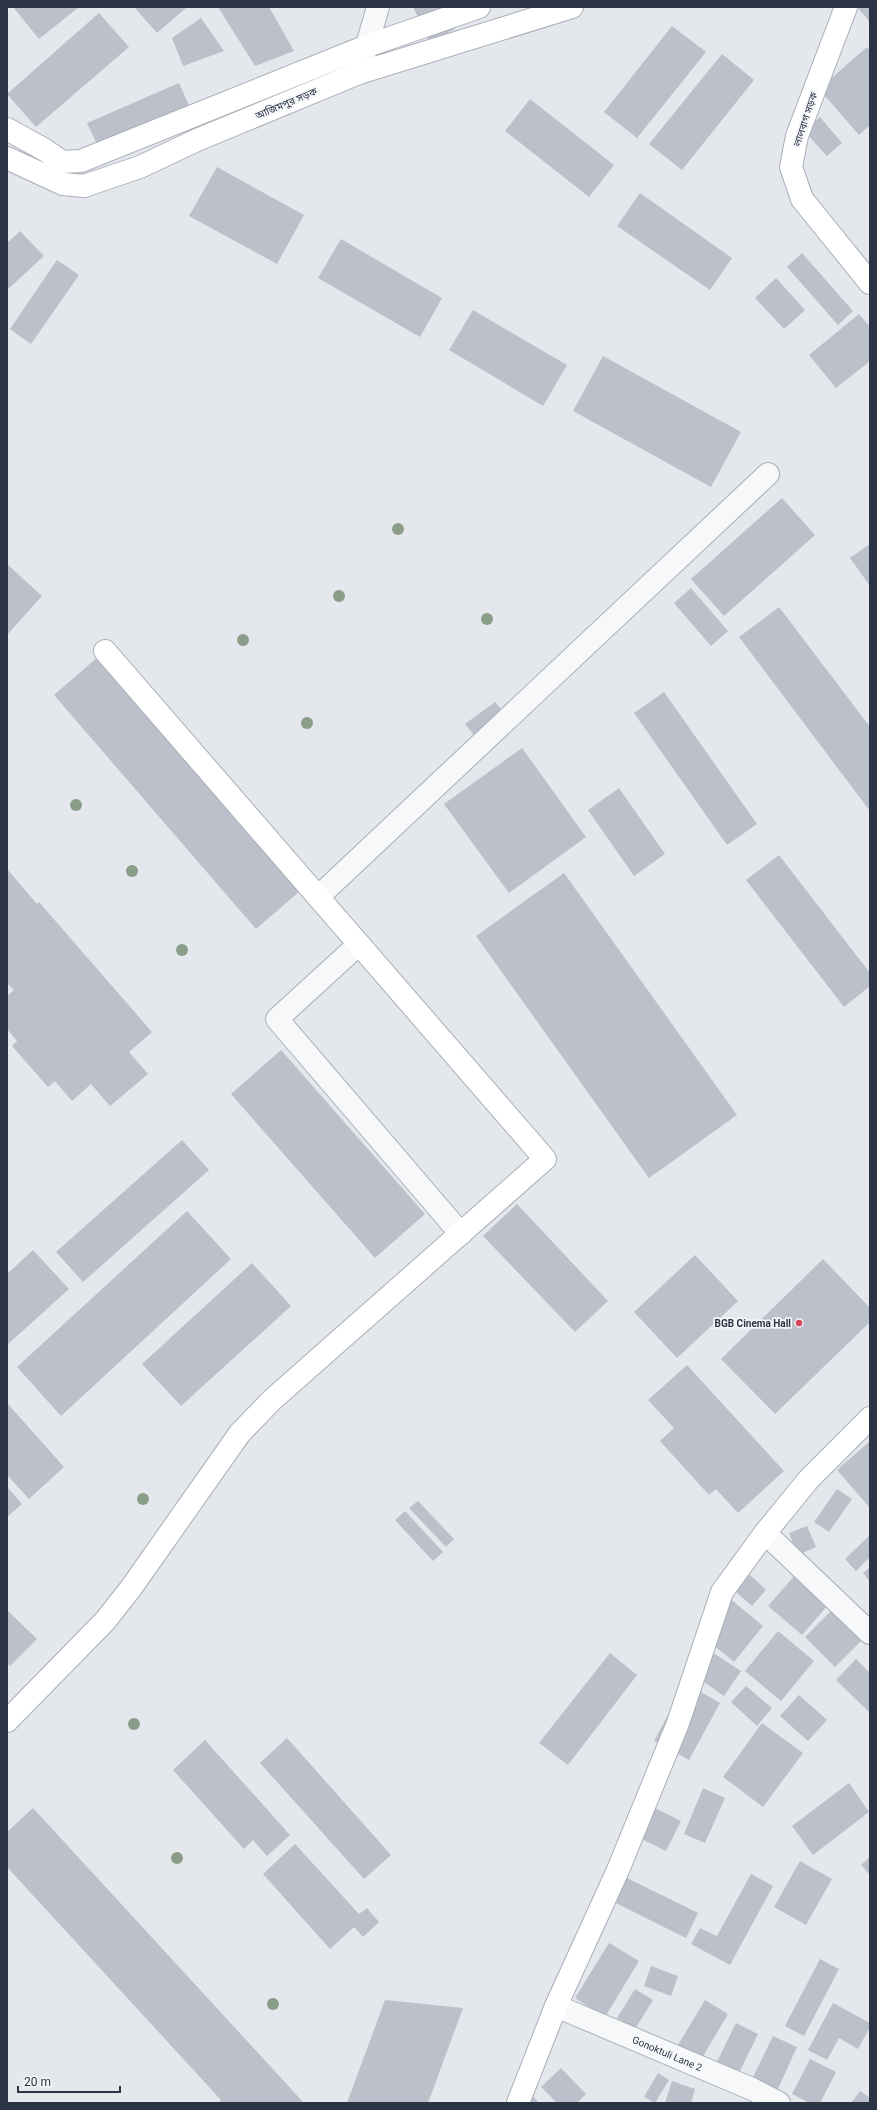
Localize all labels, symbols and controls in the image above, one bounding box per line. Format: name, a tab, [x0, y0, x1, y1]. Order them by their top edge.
street label: আজিমপুর সড়ক	[253, 85, 320, 123]
street label: লালবাগ সড়ক	[791, 90, 820, 149]
place label: BGB Cinema Hall	[715, 1318, 791, 1329]
marker: BGB Cinema Hall	[794, 1318, 804, 1328]
street label: Gonoktuli Lane 2	[631, 2034, 704, 2073]
scale bar	[18, 2068, 120, 2094]
text: 20 m	[24, 2075, 51, 2089]

